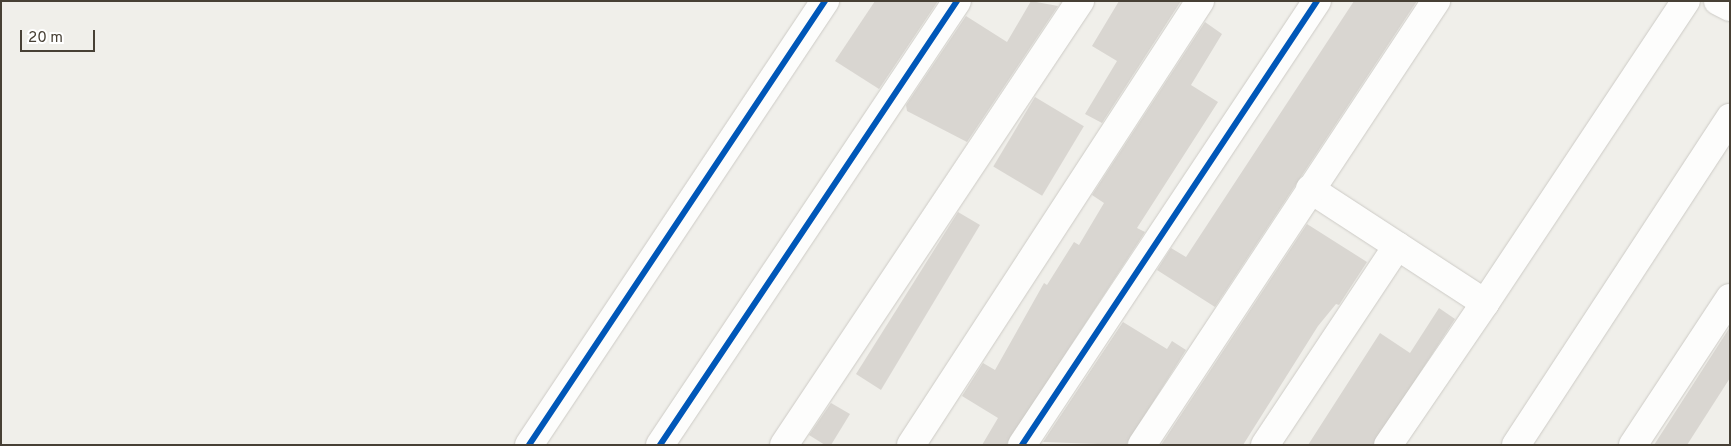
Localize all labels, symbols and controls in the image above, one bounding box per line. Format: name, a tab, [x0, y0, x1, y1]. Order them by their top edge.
scale bar	[22, 20, 98, 52]
text: 20 m	[28, 29, 63, 48]

